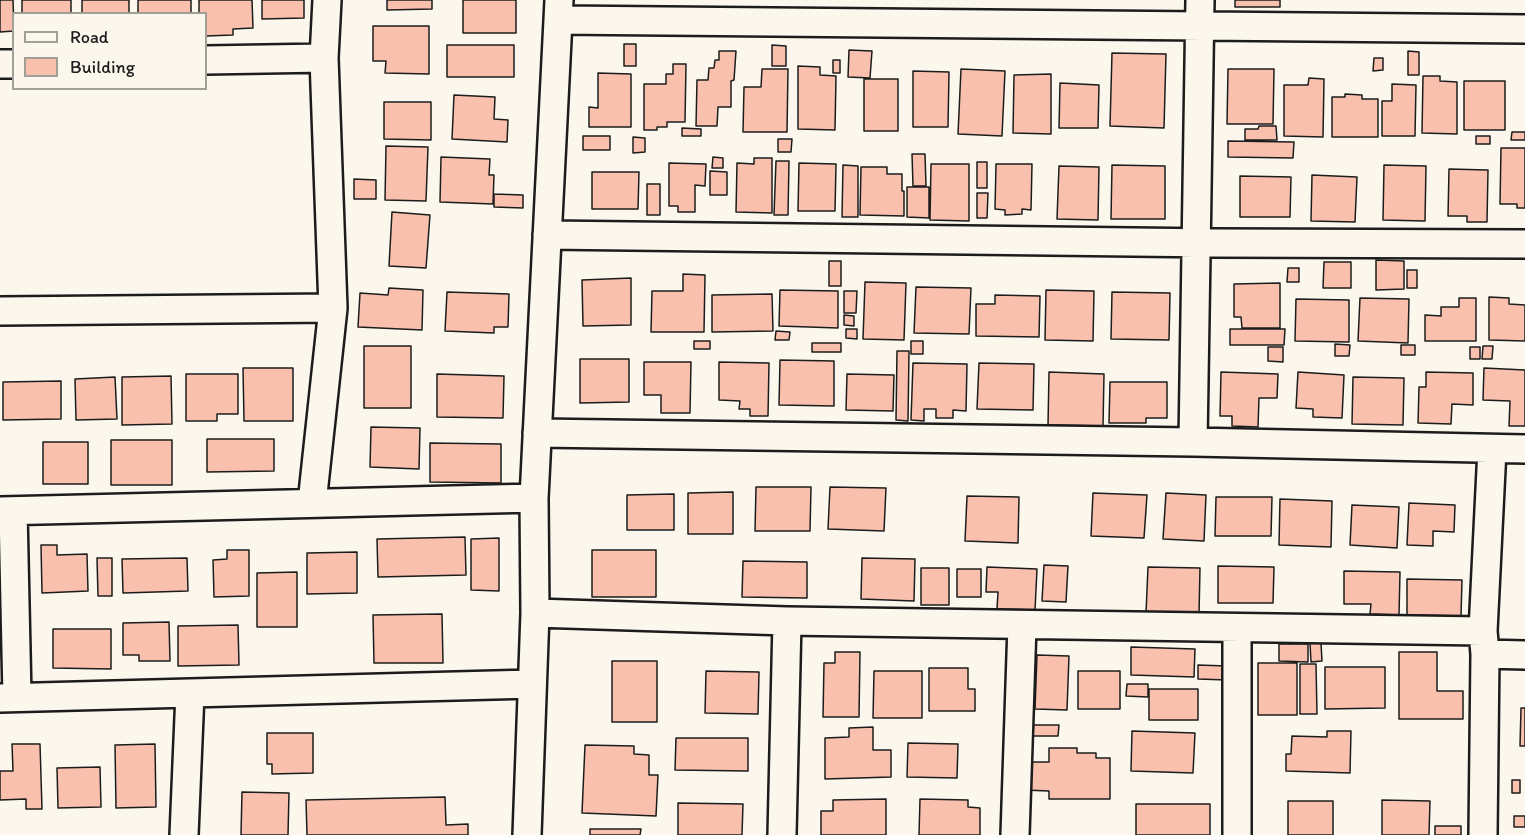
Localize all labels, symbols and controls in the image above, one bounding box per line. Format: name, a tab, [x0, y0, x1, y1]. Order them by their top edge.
legend	[12, 12, 207, 90]
text: Road	[70, 26, 109, 48]
text: Building	[70, 56, 135, 78]

